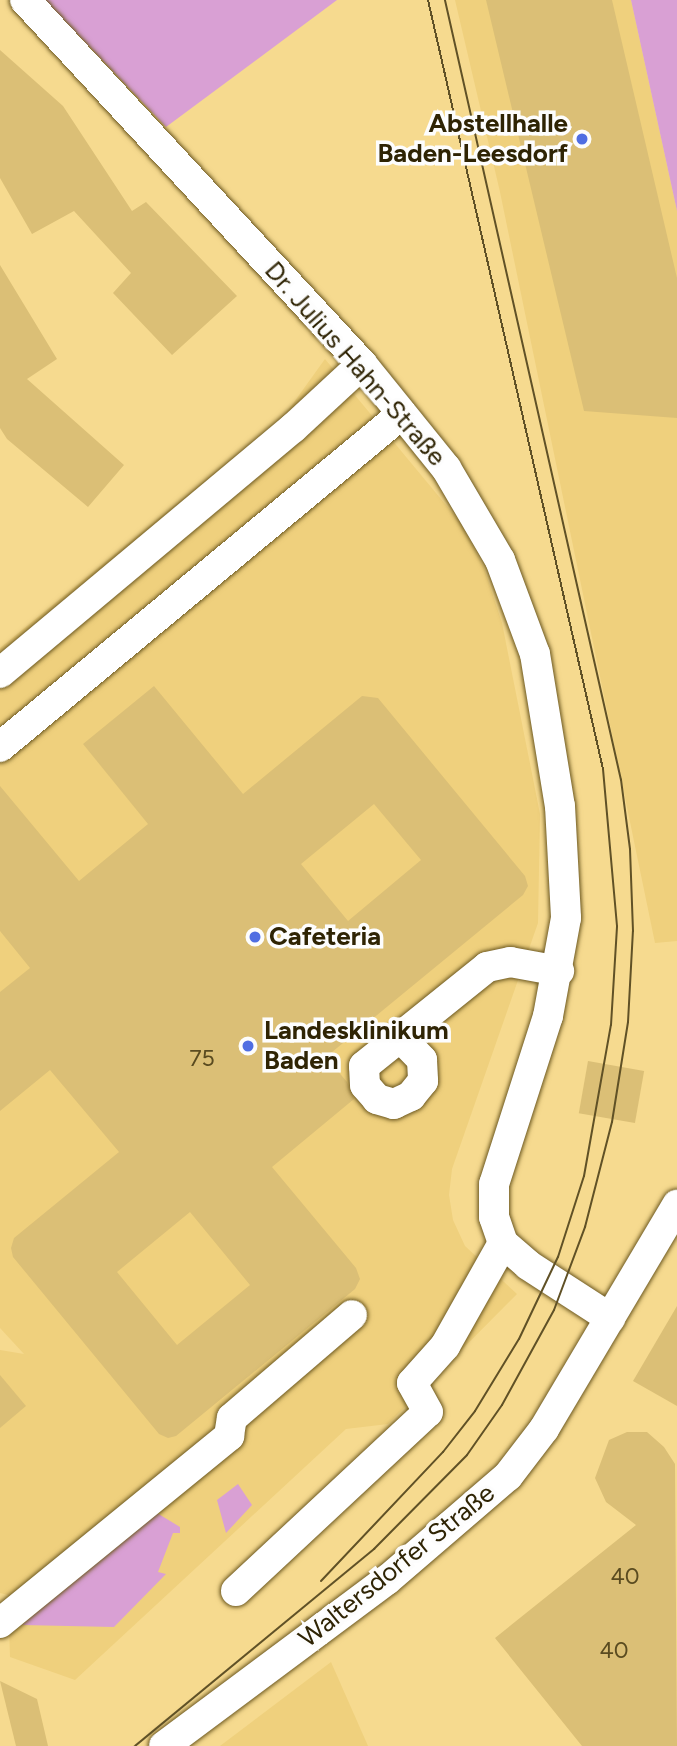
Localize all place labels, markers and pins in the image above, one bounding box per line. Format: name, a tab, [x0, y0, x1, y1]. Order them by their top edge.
place label: Abstellhalle Baden-Leesdorf	[377, 108, 568, 170]
marker: Abstellhalle Baden-Leesdorf	[574, 131, 590, 147]
place label: Cafeteria	[269, 921, 381, 953]
marker: Cafeteria	[247, 929, 263, 945]
place label: Landesklinikum Baden	[264, 1015, 449, 1076]
marker: Landesklinikum Baden	[238, 1036, 258, 1056]

